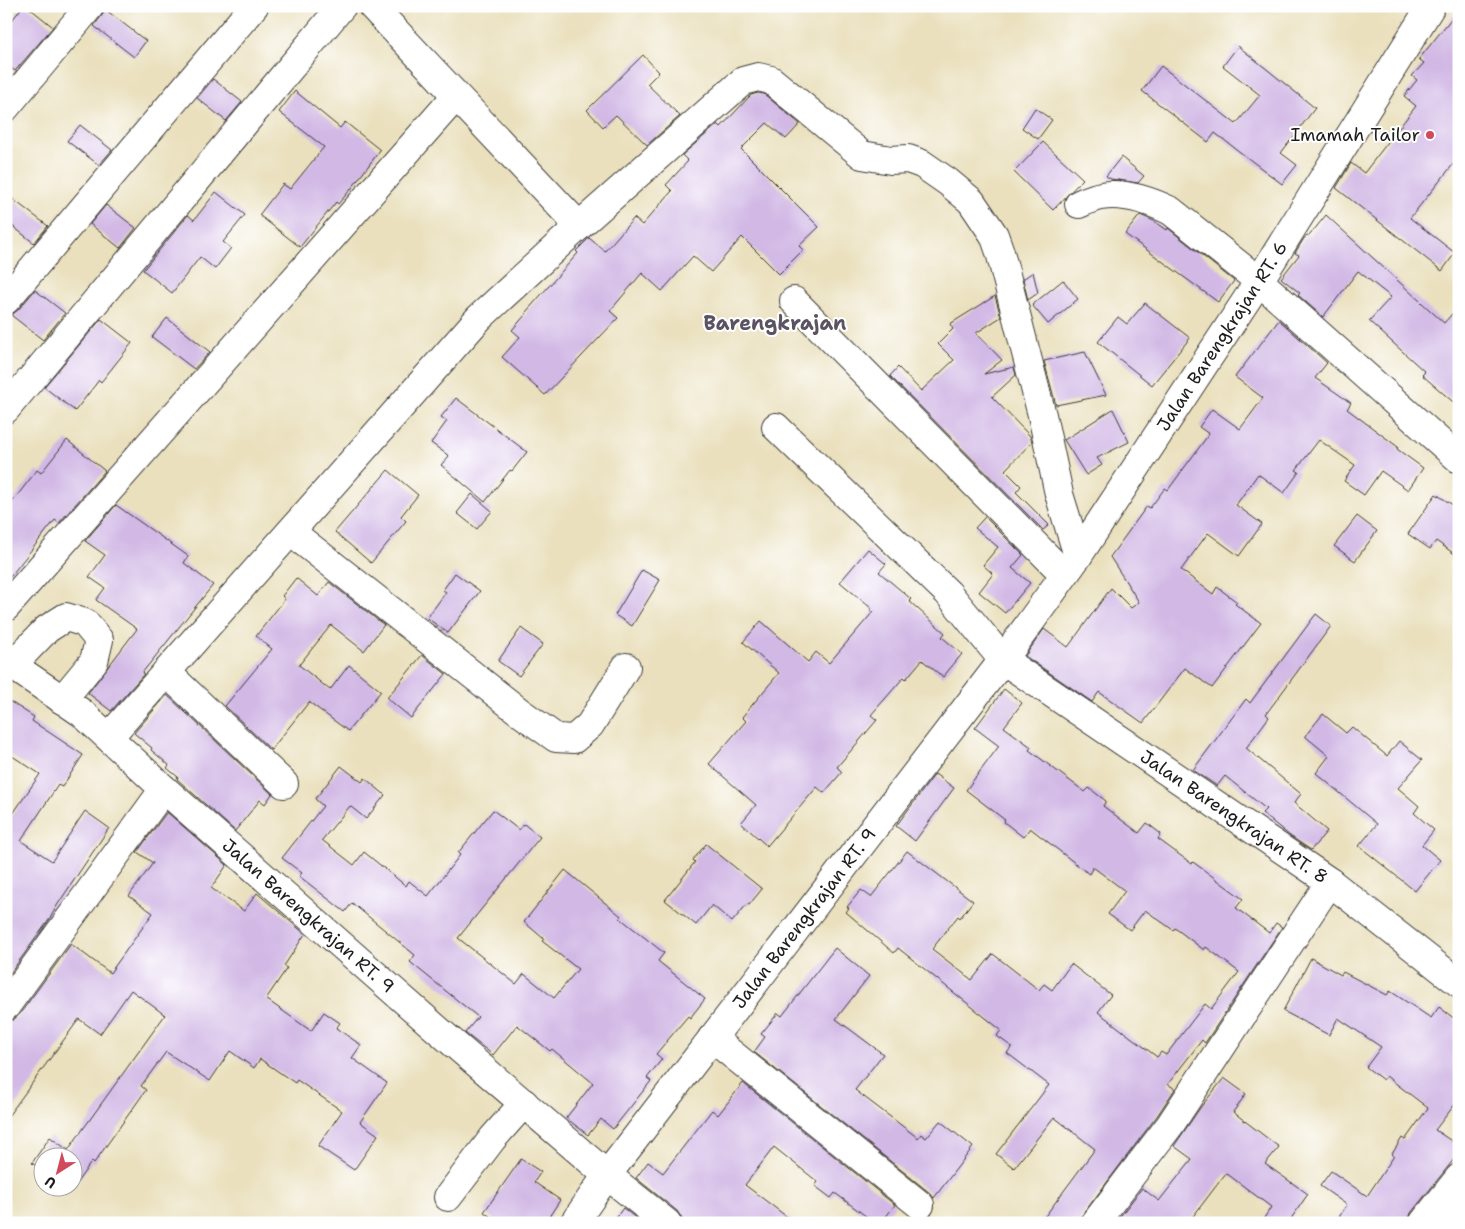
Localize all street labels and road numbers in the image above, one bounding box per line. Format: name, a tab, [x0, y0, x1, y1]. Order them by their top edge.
street label: Jalan Barengkrajan RT. 6	[1151, 237, 1293, 436]
street label: Jalan Barengkrajan RT. 8	[1135, 745, 1333, 889]
street label: Jalan Barengkrajan RT. 9	[727, 823, 882, 1014]
street label: Jalan Barengkrajan RT. 9	[217, 834, 400, 998]

